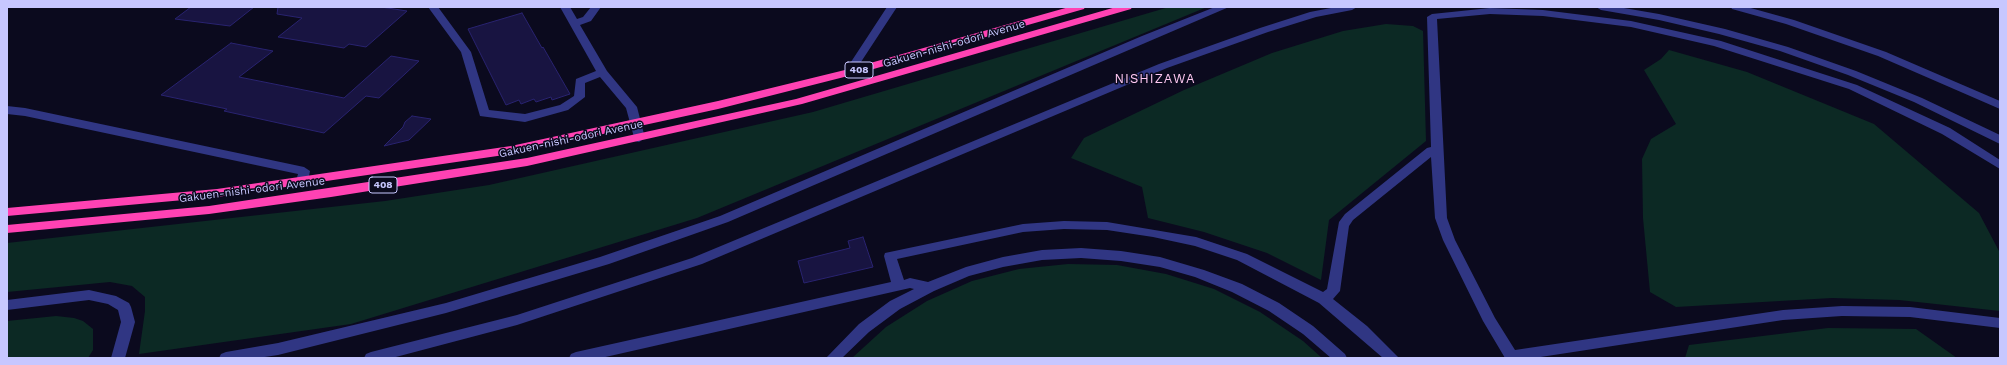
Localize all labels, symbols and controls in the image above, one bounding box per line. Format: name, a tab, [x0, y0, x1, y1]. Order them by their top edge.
street label: Gakuen-nishi-odori Avenue	[882, 17, 1026, 71]
road number: 408	[845, 62, 873, 78]
district label: NISHIZAWA	[1115, 71, 1195, 87]
street label: Gakuen-nishi-odori Avenue	[498, 117, 644, 161]
street label: Gakuen-nishi-odori Avenue	[178, 174, 326, 206]
road number: 408	[369, 177, 397, 193]

